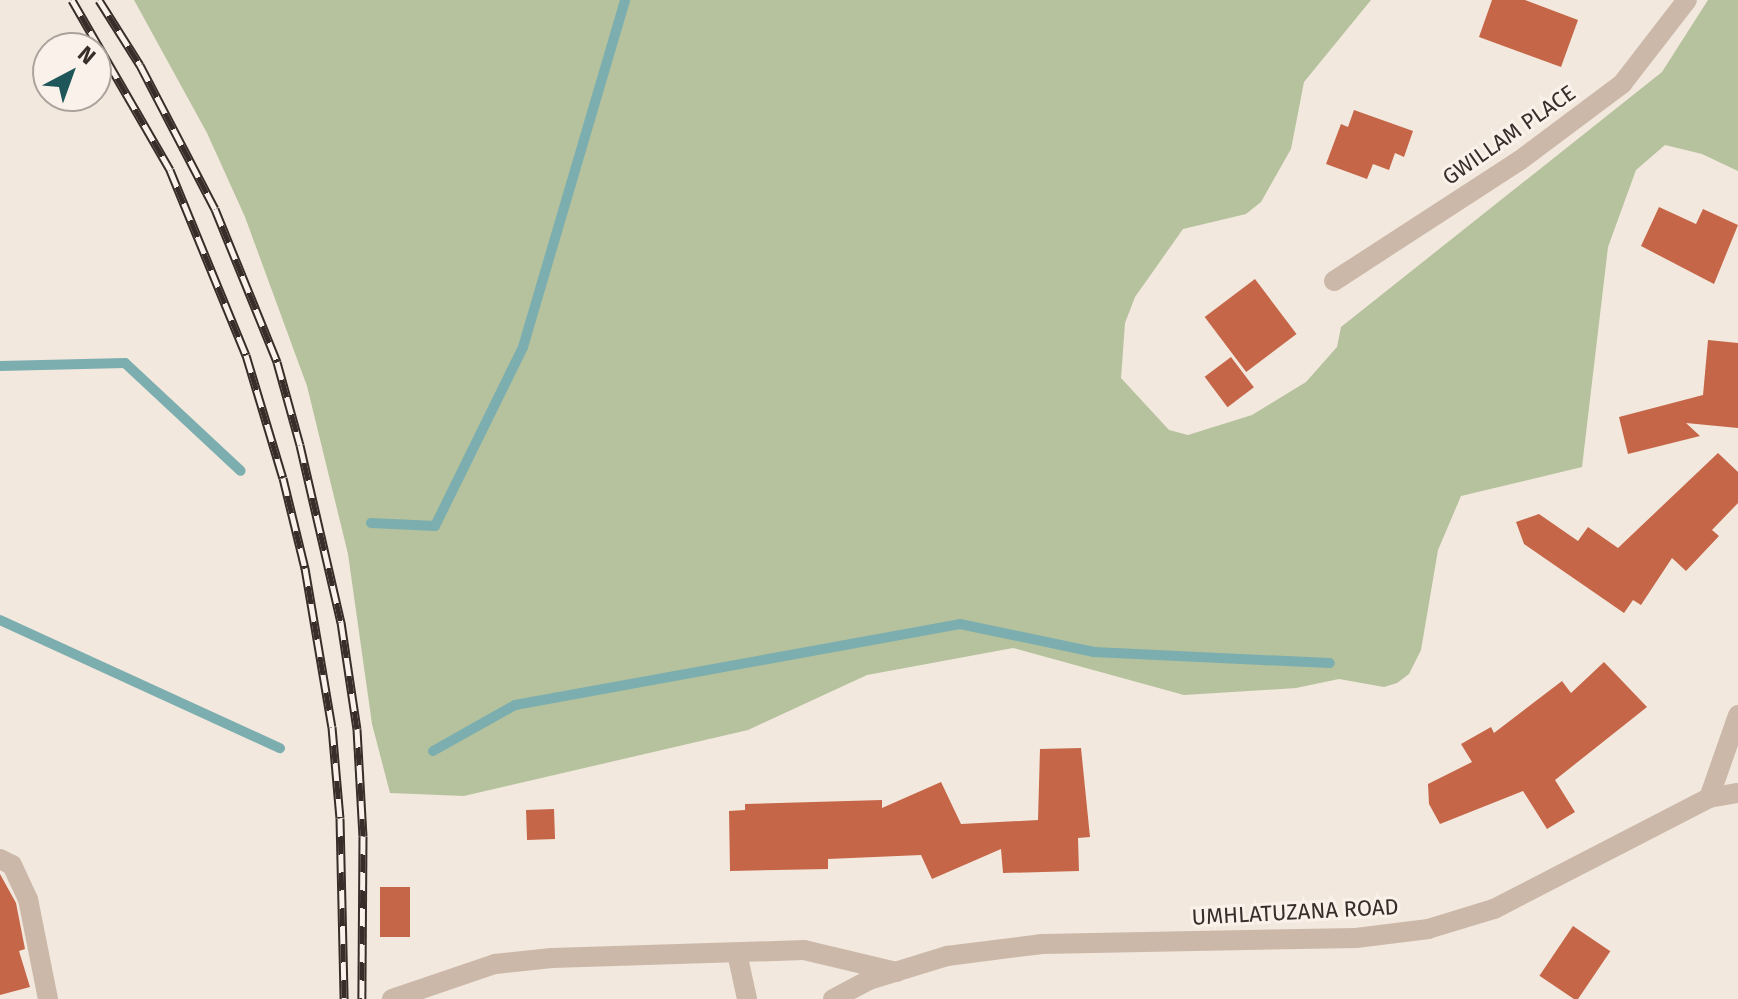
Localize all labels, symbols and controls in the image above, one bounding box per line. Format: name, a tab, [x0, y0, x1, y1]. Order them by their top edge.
north arrow	[32, 32, 112, 112]
text: N	[72, 40, 101, 70]
street label: GWILLAM PLACE	[1437, 79, 1581, 191]
street label: UMHLATUZANA ROAD	[1191, 893, 1399, 931]

